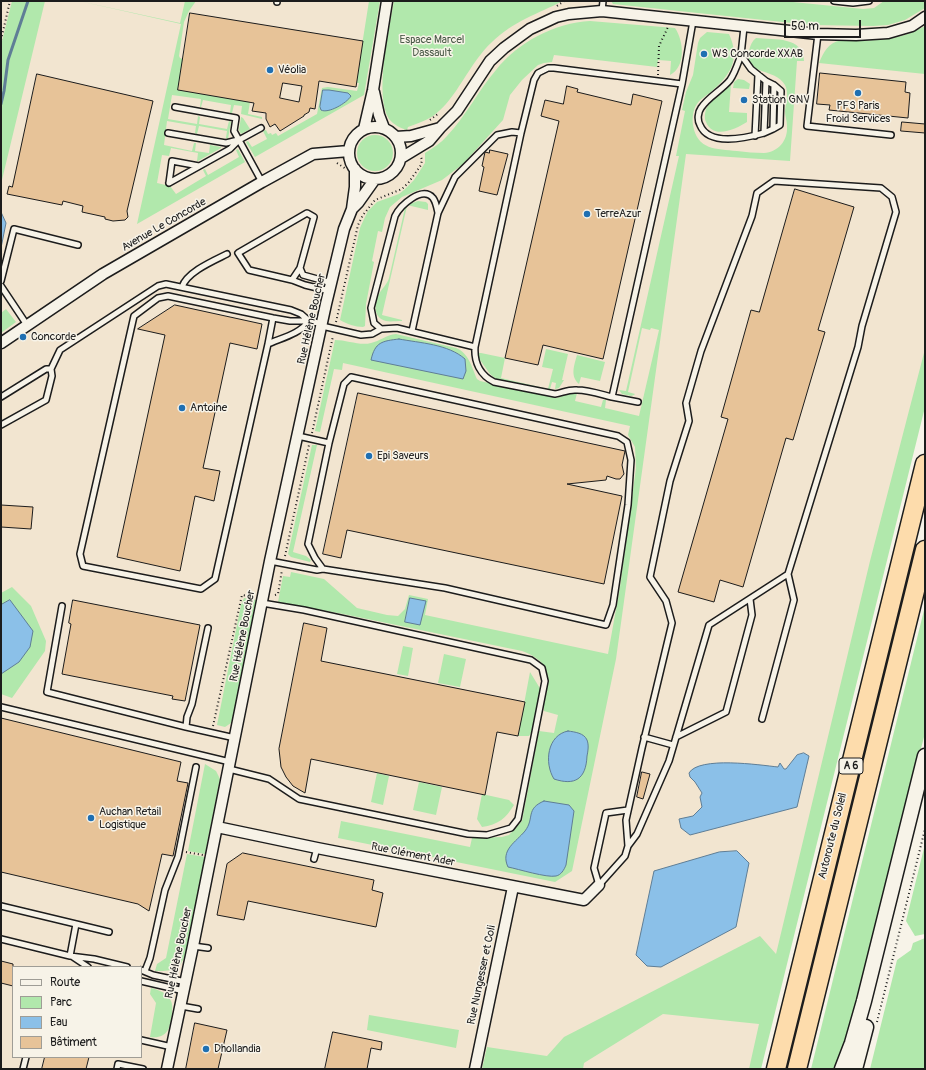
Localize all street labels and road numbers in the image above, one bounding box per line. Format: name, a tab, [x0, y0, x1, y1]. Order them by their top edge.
street label: Avenue Le Concorde	[119, 195, 209, 255]
street label: Rue Hélène Boucher	[295, 272, 329, 366]
street label: Rue Hélène Boucher	[228, 589, 258, 683]
road number: A 6	[839, 758, 863, 774]
street label: Autoroute du Soleil	[816, 792, 850, 880]
street label: Rue Clément Ader	[370, 840, 456, 870]
street label: Rue Hélène Boucher	[163, 906, 195, 1000]
street label: Rue Nungesser et Coli	[465, 924, 499, 1026]

